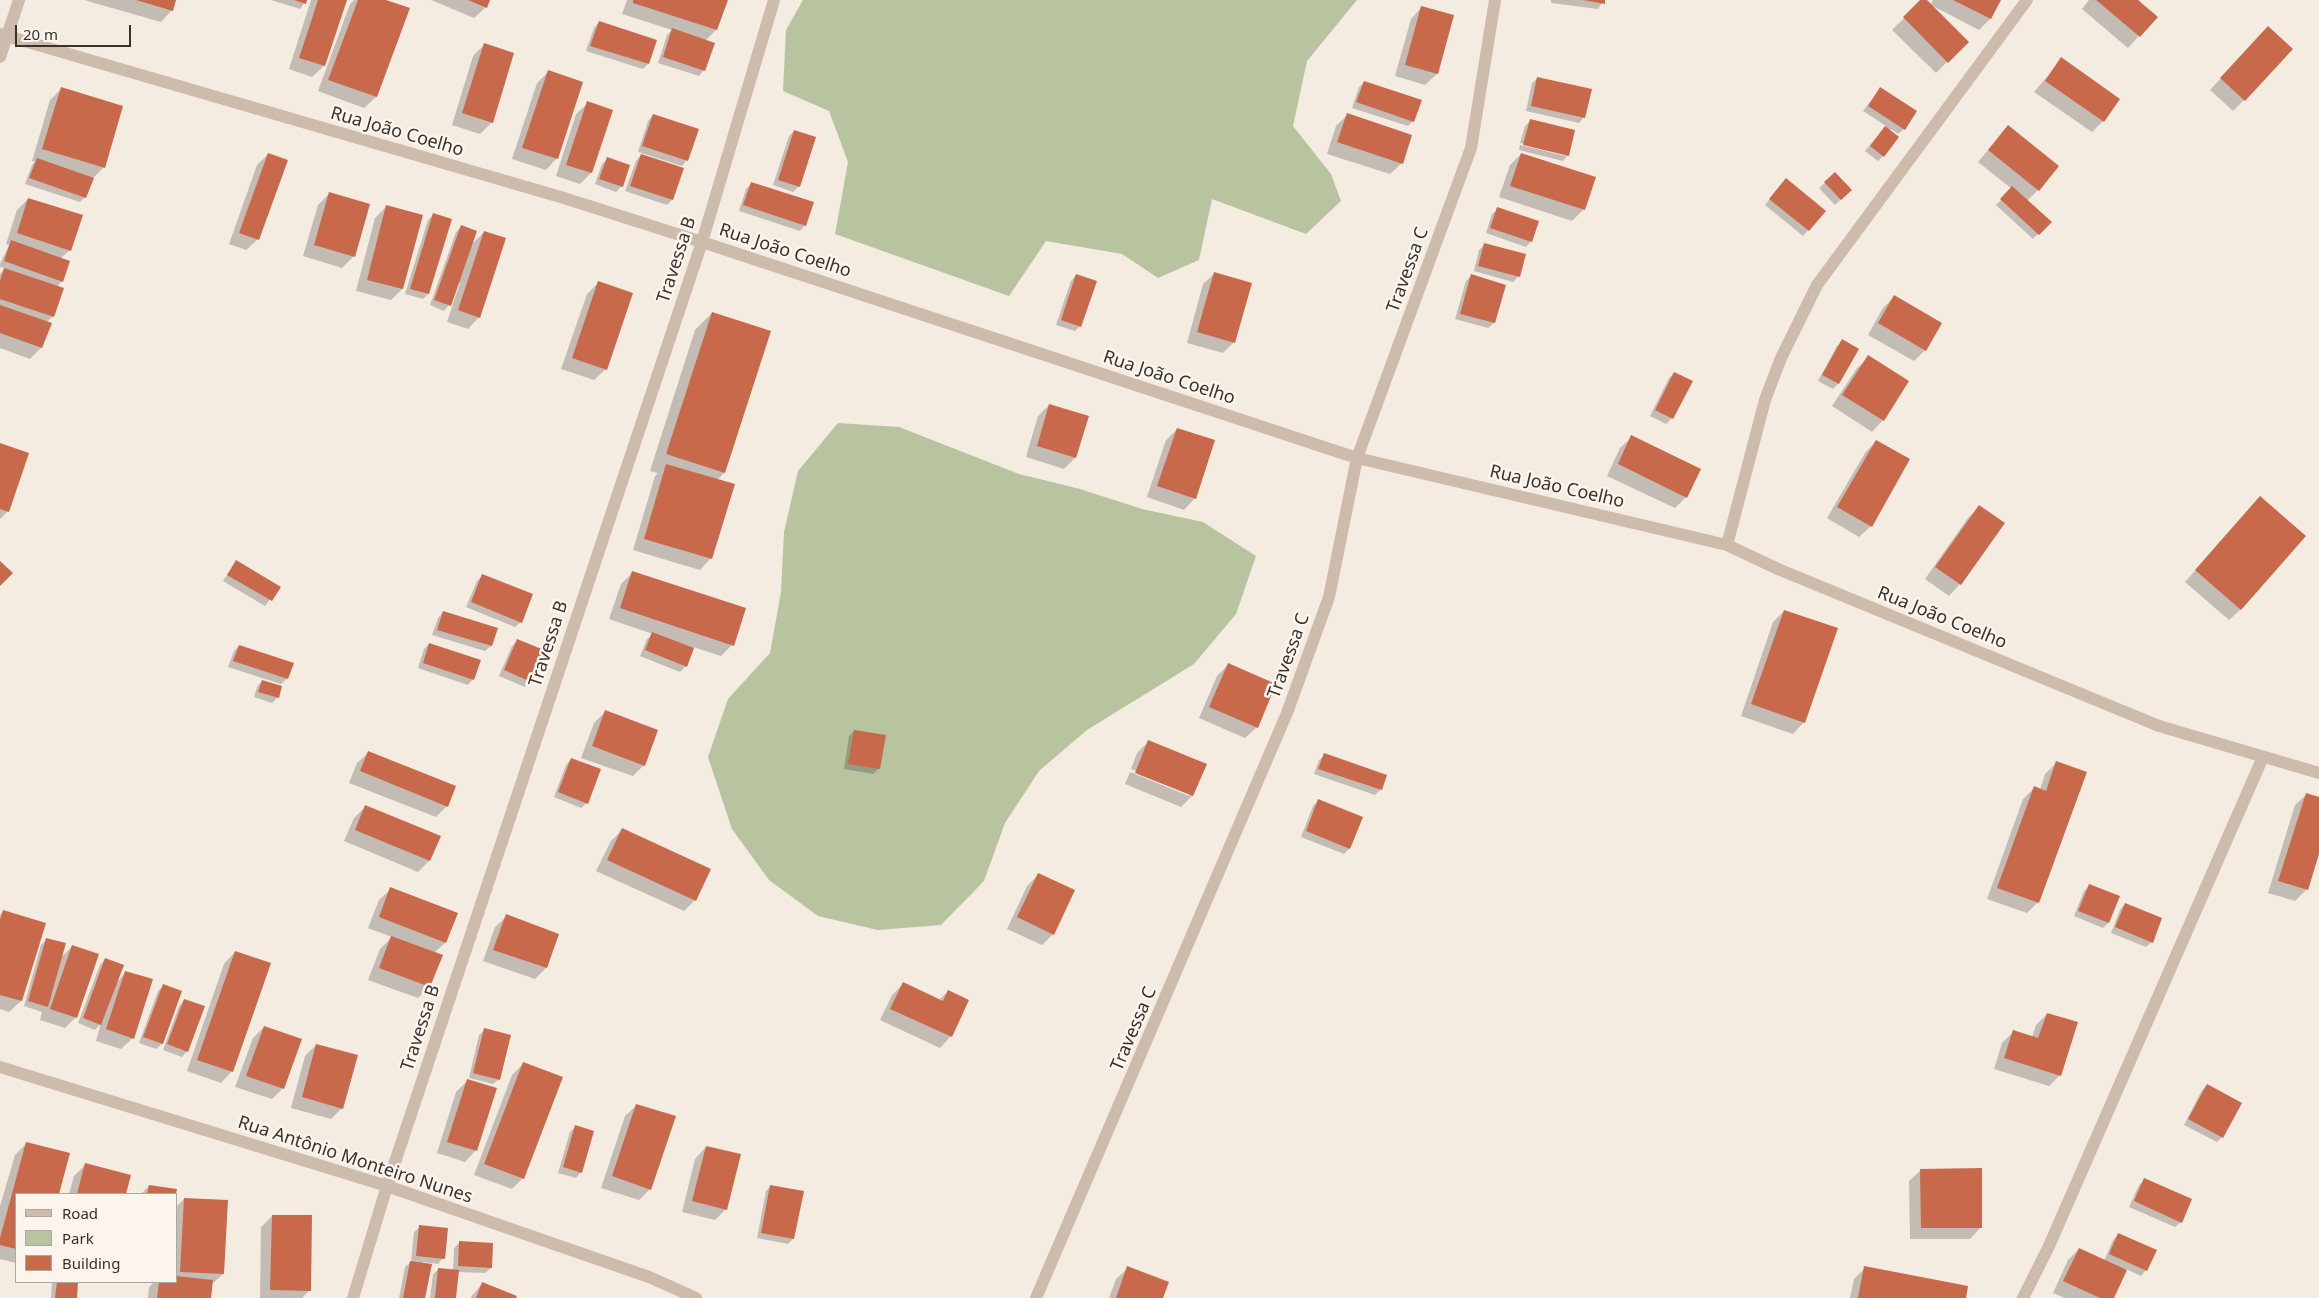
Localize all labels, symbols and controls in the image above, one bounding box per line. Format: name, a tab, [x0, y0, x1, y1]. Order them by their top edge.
scale bar	[18, 15, 134, 47]
text: 20 m	[23, 24, 58, 44]
street label: Rua João Coelho	[328, 103, 466, 161]
street label: Travessa B	[653, 214, 701, 306]
street label: Rua João Coelho	[716, 219, 854, 283]
street label: Travessa C	[1383, 225, 1433, 315]
street label: Rua João Coelho	[1100, 346, 1238, 410]
street label: Rua João Coelho	[1488, 461, 1626, 513]
street label: Rua João Coelho	[1874, 582, 2010, 654]
street label: Travessa B	[525, 598, 573, 690]
street label: Travessa C	[1264, 611, 1314, 701]
street label: Travessa B	[397, 982, 445, 1074]
street label: Travessa C	[1107, 984, 1161, 1074]
street label: Rua Antônio Monteiro Nunes	[235, 1112, 475, 1208]
legend	[15, 1193, 178, 1283]
text: Road	[62, 1203, 98, 1223]
text: Park	[62, 1228, 94, 1248]
text: Building	[62, 1253, 120, 1273]

